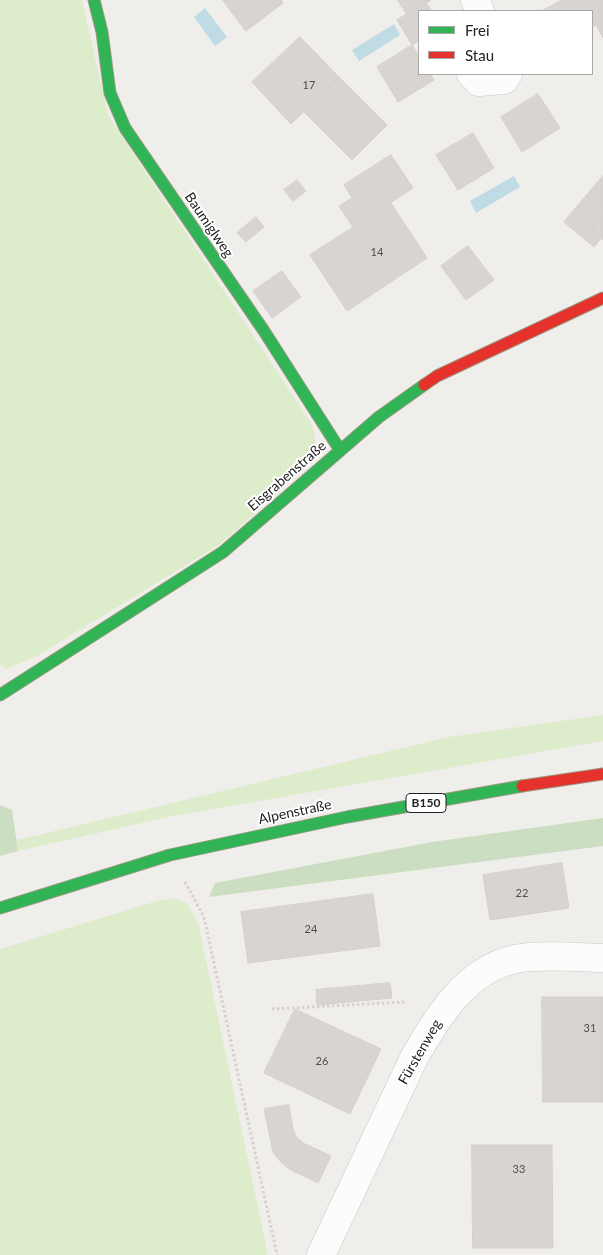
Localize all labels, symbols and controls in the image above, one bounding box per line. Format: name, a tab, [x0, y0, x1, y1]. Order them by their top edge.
legend	[418, 10, 593, 75]
text: Frei	[465, 21, 490, 39]
text: Stau	[465, 46, 494, 64]
house number: 17	[303, 78, 315, 92]
street label: Baumiglweg	[181, 189, 237, 261]
house number: 14	[371, 245, 383, 259]
street label: Eisgrabenstraße	[244, 437, 330, 515]
road number: B150	[406, 794, 446, 812]
street label: Alpenstraße	[257, 796, 333, 828]
house number: 22	[516, 886, 528, 900]
house number: 24	[305, 922, 317, 936]
street label: Fürstenweg	[395, 1017, 445, 1087]
house number: 31	[584, 1021, 596, 1035]
house number: 26	[316, 1054, 328, 1068]
house number: 33	[513, 1162, 525, 1176]

